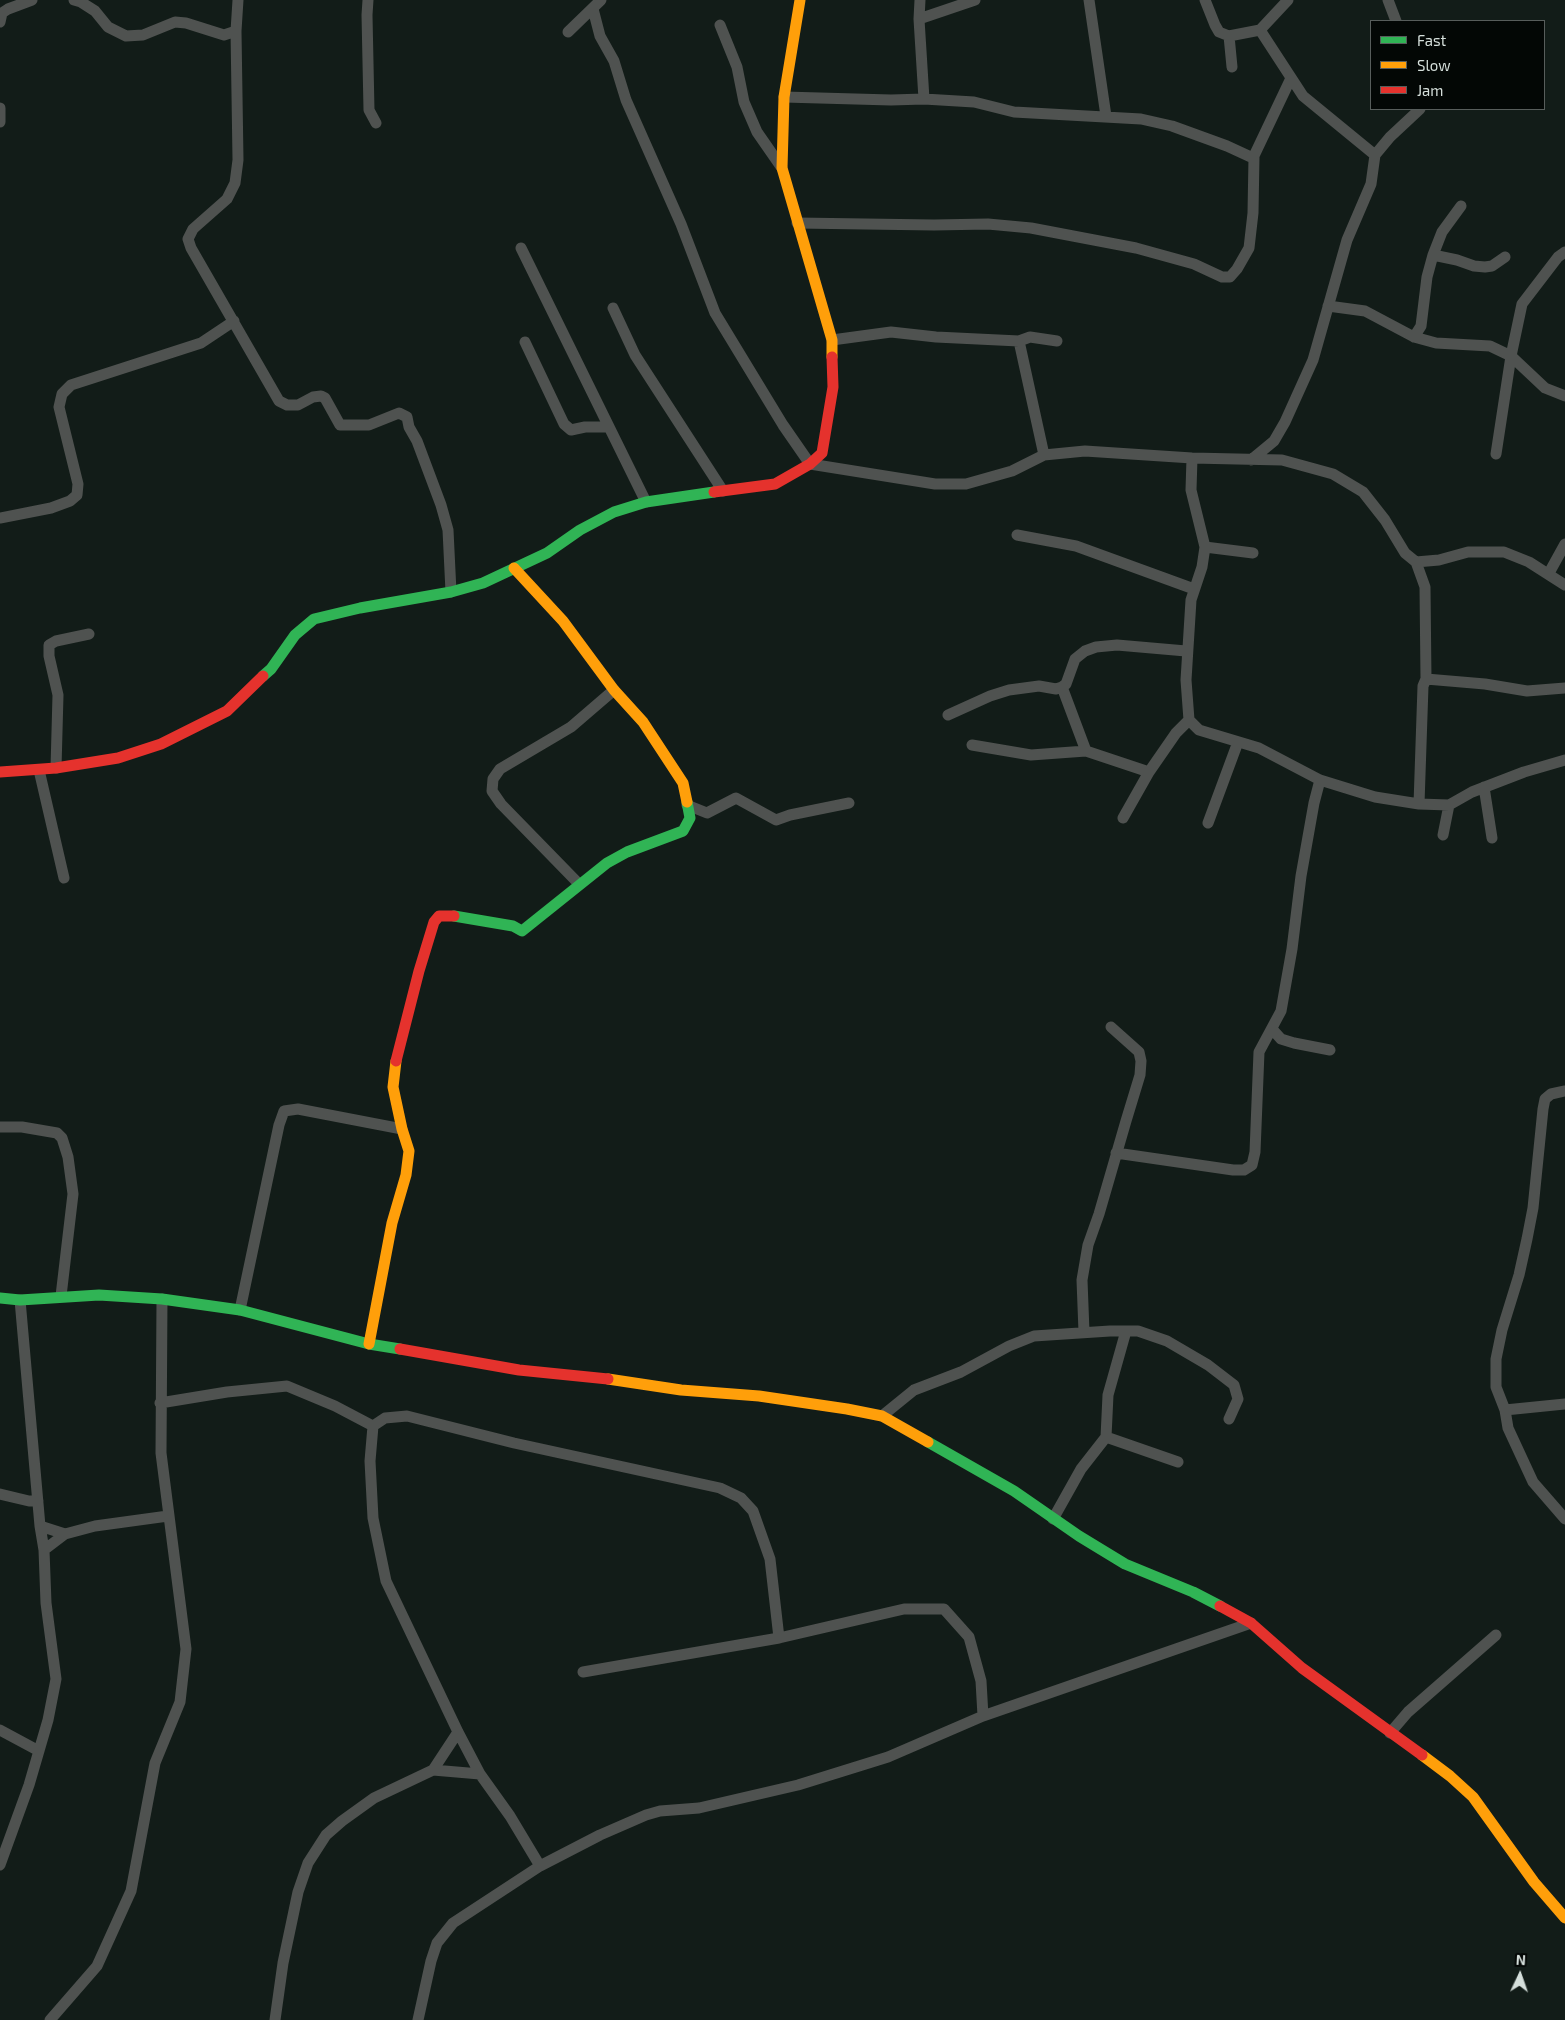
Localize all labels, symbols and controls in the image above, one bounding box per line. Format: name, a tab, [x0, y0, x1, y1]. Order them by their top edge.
legend	[1370, 20, 1545, 110]
text: Fast	[1417, 31, 1446, 49]
text: Slow	[1417, 56, 1451, 74]
text: Jam	[1417, 81, 1443, 99]
north arrow	[1495, 1950, 1545, 2000]
text: N	[1515, 1951, 1526, 1968]

